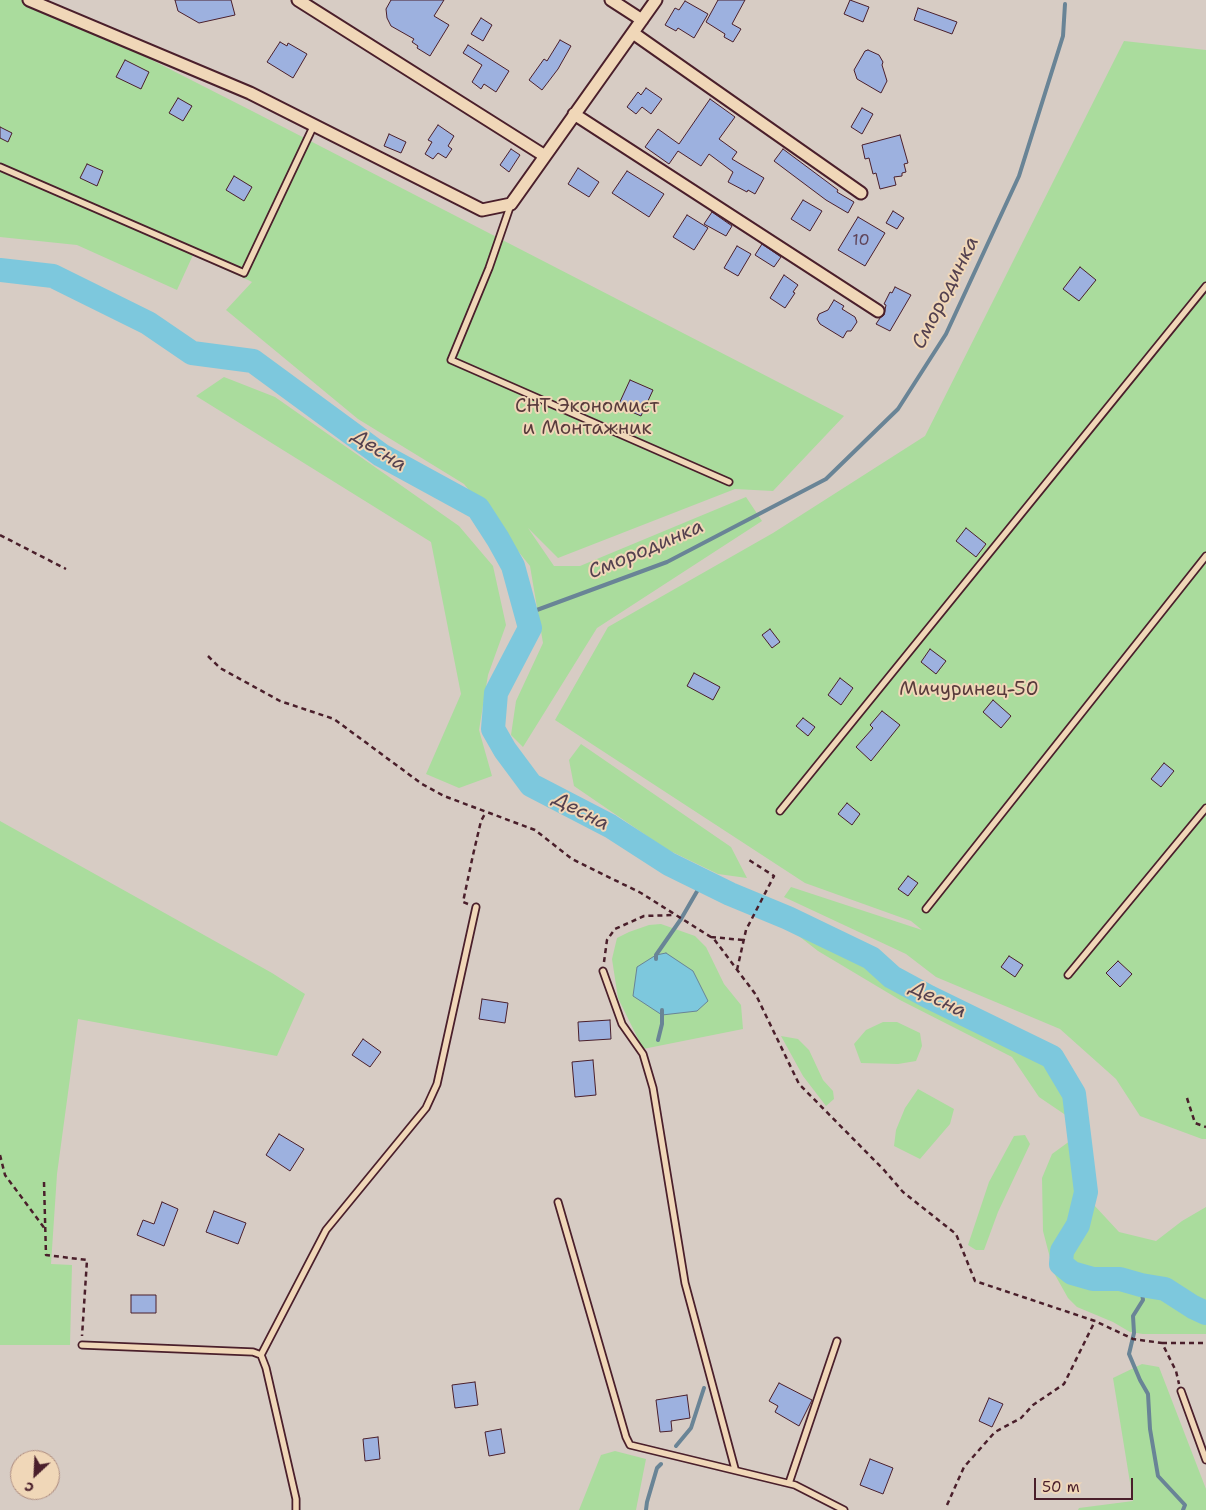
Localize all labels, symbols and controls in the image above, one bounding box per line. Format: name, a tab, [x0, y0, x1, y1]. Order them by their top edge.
house number: 10	[852, 231, 870, 251]
water label: Смородинка	[907, 233, 985, 353]
park label: СНТ Экономист и Монтажник	[515, 396, 659, 440]
water label: Десна	[347, 425, 411, 477]
water label: Смородинка	[585, 515, 707, 585]
park label: Мичуринец-50	[899, 679, 1039, 701]
water label: Десна	[549, 787, 613, 837]
water label: Десна	[906, 976, 970, 1024]
north arrow	[10, 1450, 60, 1500]
scale bar	[1036, 1468, 1135, 1500]
text: 50 m	[1042, 1477, 1080, 1497]
text: С	[21, 1478, 37, 1498]

